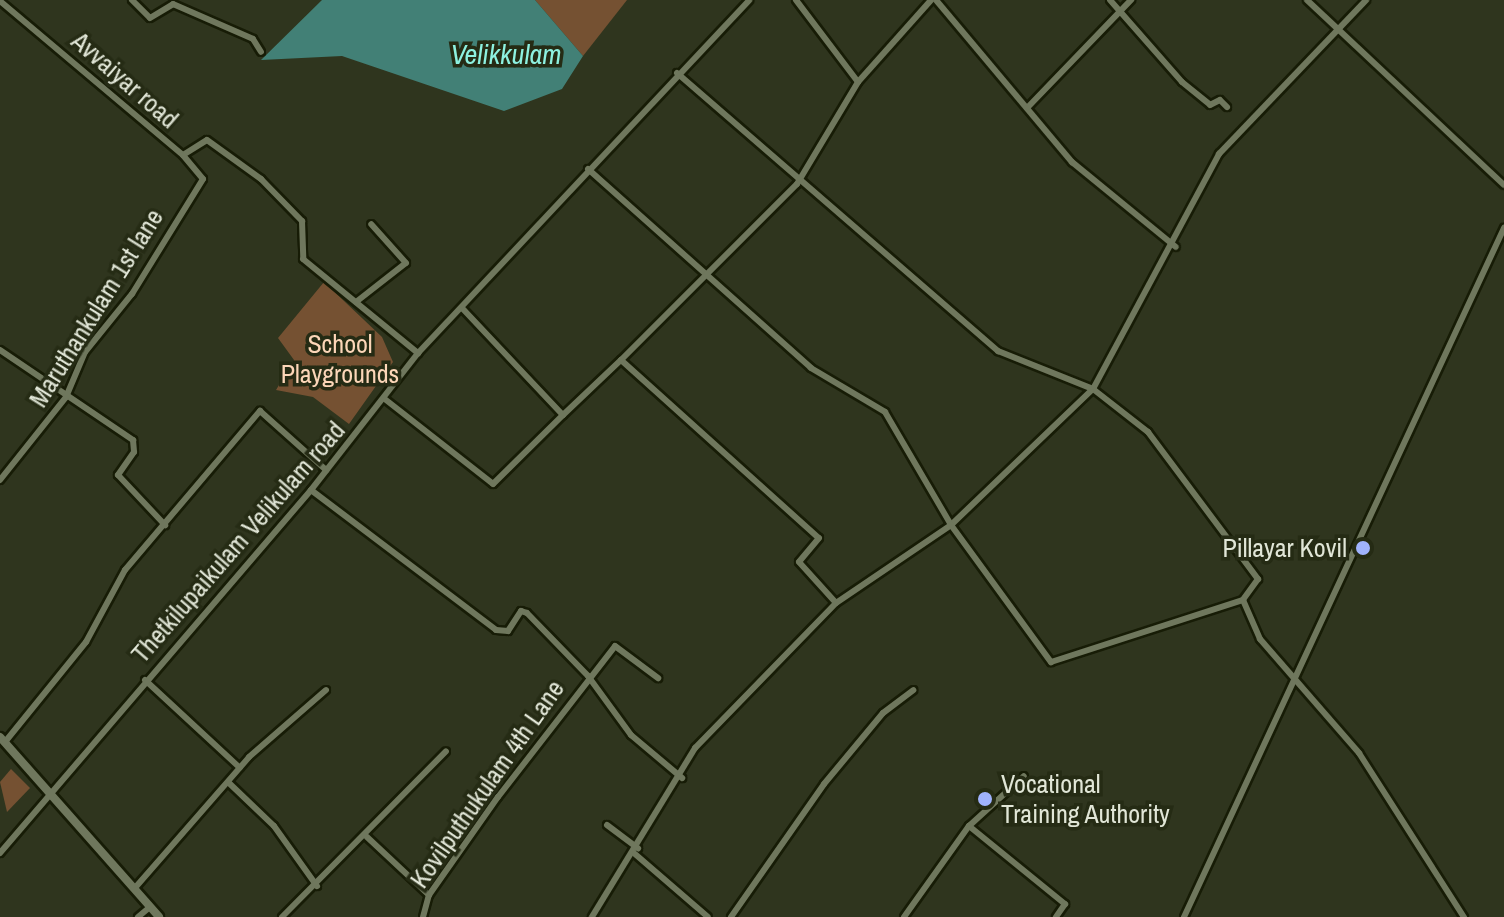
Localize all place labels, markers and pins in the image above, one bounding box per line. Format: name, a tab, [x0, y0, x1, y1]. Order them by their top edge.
place label: Pillayar Kovil	[1223, 532, 1347, 564]
marker: Pillayar Kovil	[1354, 539, 1372, 557]
place label: Vocational Training Authority	[1001, 768, 1171, 830]
marker: Vocational Training Authority	[976, 790, 994, 808]

